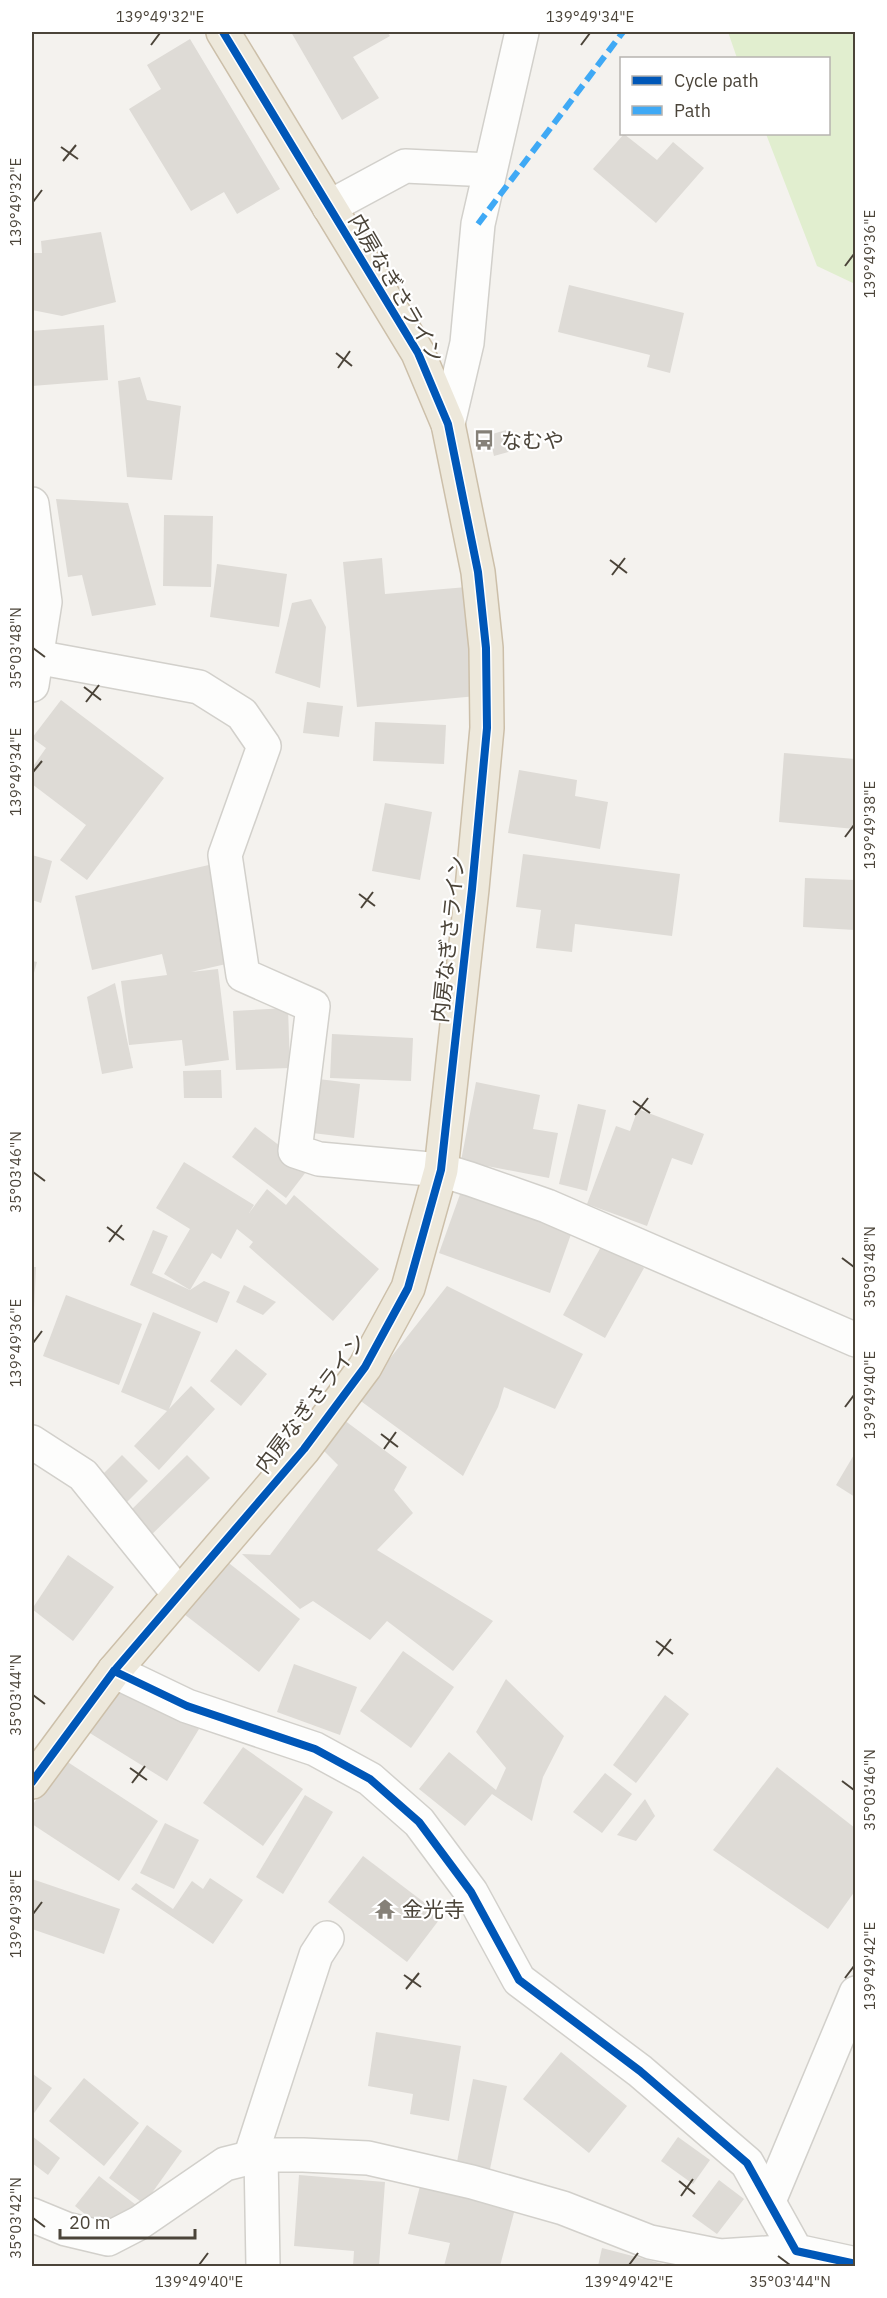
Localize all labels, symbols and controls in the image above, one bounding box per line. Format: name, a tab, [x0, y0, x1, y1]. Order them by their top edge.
text: 139°49'32"E	[116, 7, 204, 26]
text: 139°49'34"E	[546, 7, 634, 26]
legend	[620, 57, 830, 135]
text: Cycle path	[674, 69, 759, 92]
text: Path	[674, 99, 711, 122]
text: 139°49'32"E	[6, 158, 25, 246]
street label: 内房なぎさライン	[343, 208, 451, 368]
text: 139°49'36"E	[860, 210, 879, 298]
place label: なむや	[501, 426, 564, 454]
bus stop icon: なむや	[472, 428, 496, 452]
text: 35°03'48"N	[6, 607, 25, 689]
text: 139°49'34"E	[6, 728, 25, 816]
text: 139°49'38"E	[860, 781, 879, 869]
street label: 内房なぎさライン	[425, 854, 471, 1024]
text: 35°03'46"N	[6, 1131, 25, 1213]
text: 35°03'48"N	[860, 1226, 879, 1308]
text: 139°49'36"E	[6, 1299, 25, 1387]
street label: 内房なぎさライン	[248, 1327, 372, 1479]
text: 139°49'40"E	[860, 1351, 879, 1439]
text: 35°03'44"N	[6, 1654, 25, 1736]
text: 35°03'46"N	[860, 1749, 879, 1831]
text: 139°49'38"E	[6, 1870, 25, 1958]
place label: 金光寺	[402, 1895, 465, 1923]
temple icon: 金光寺	[373, 1897, 397, 1921]
text: 139°49'42"E	[860, 1922, 879, 2010]
text: 35°03'42"N	[6, 2177, 25, 2259]
scale bar	[60, 2202, 195, 2240]
text: 20 m	[69, 2211, 111, 2234]
text: 139°49'40"E	[155, 2272, 243, 2291]
text: 139°49'42"E	[585, 2272, 673, 2291]
text: 35°03'44"N	[749, 2272, 831, 2291]

